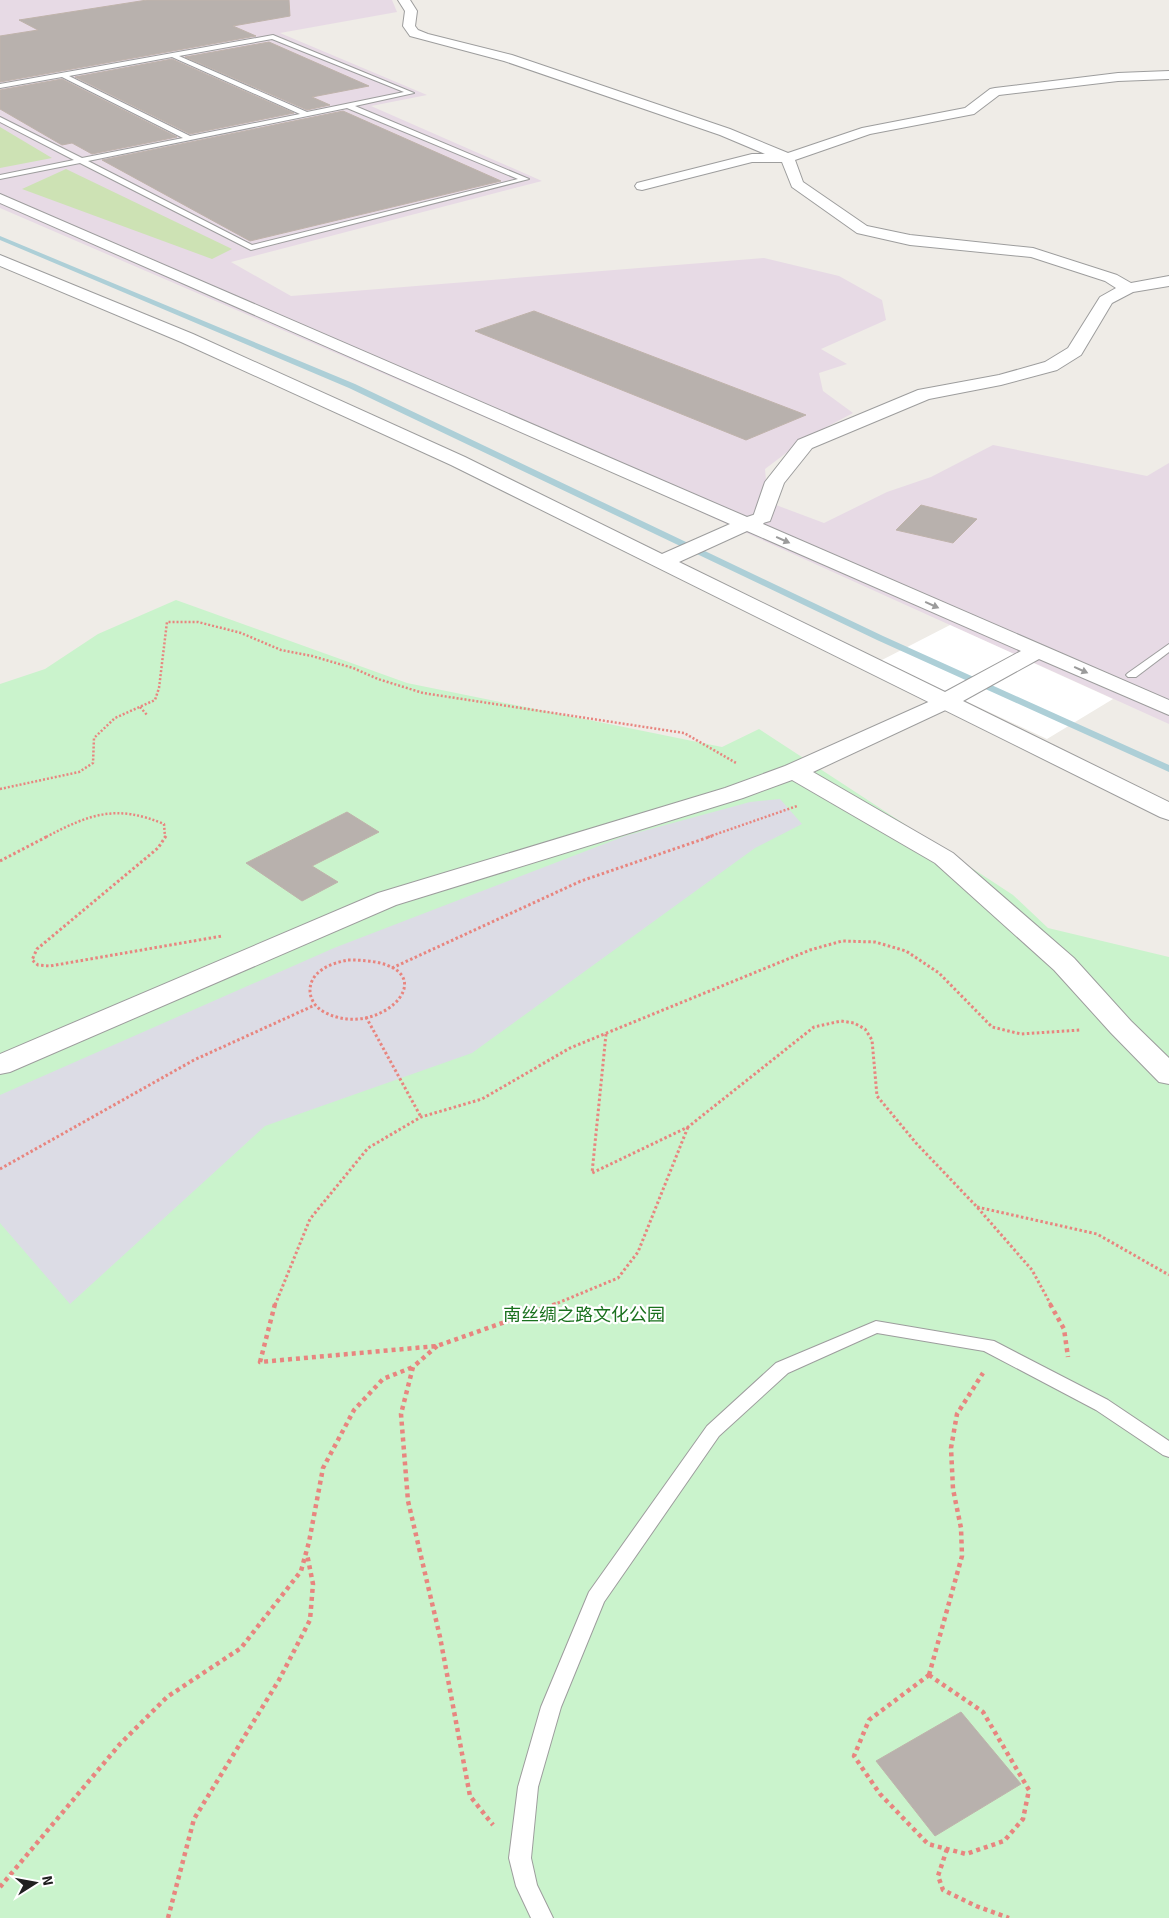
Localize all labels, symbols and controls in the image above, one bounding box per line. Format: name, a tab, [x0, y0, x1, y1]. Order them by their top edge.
one-way arrow	[776, 536, 790, 544]
one-way arrow	[925, 601, 939, 609]
one-way arrow	[1073, 666, 1088, 674]
park label: 南丝绸之路文化公园	[503, 1304, 665, 1326]
north arrow	[10, 1858, 60, 1908]
text: N	[38, 1874, 57, 1887]

